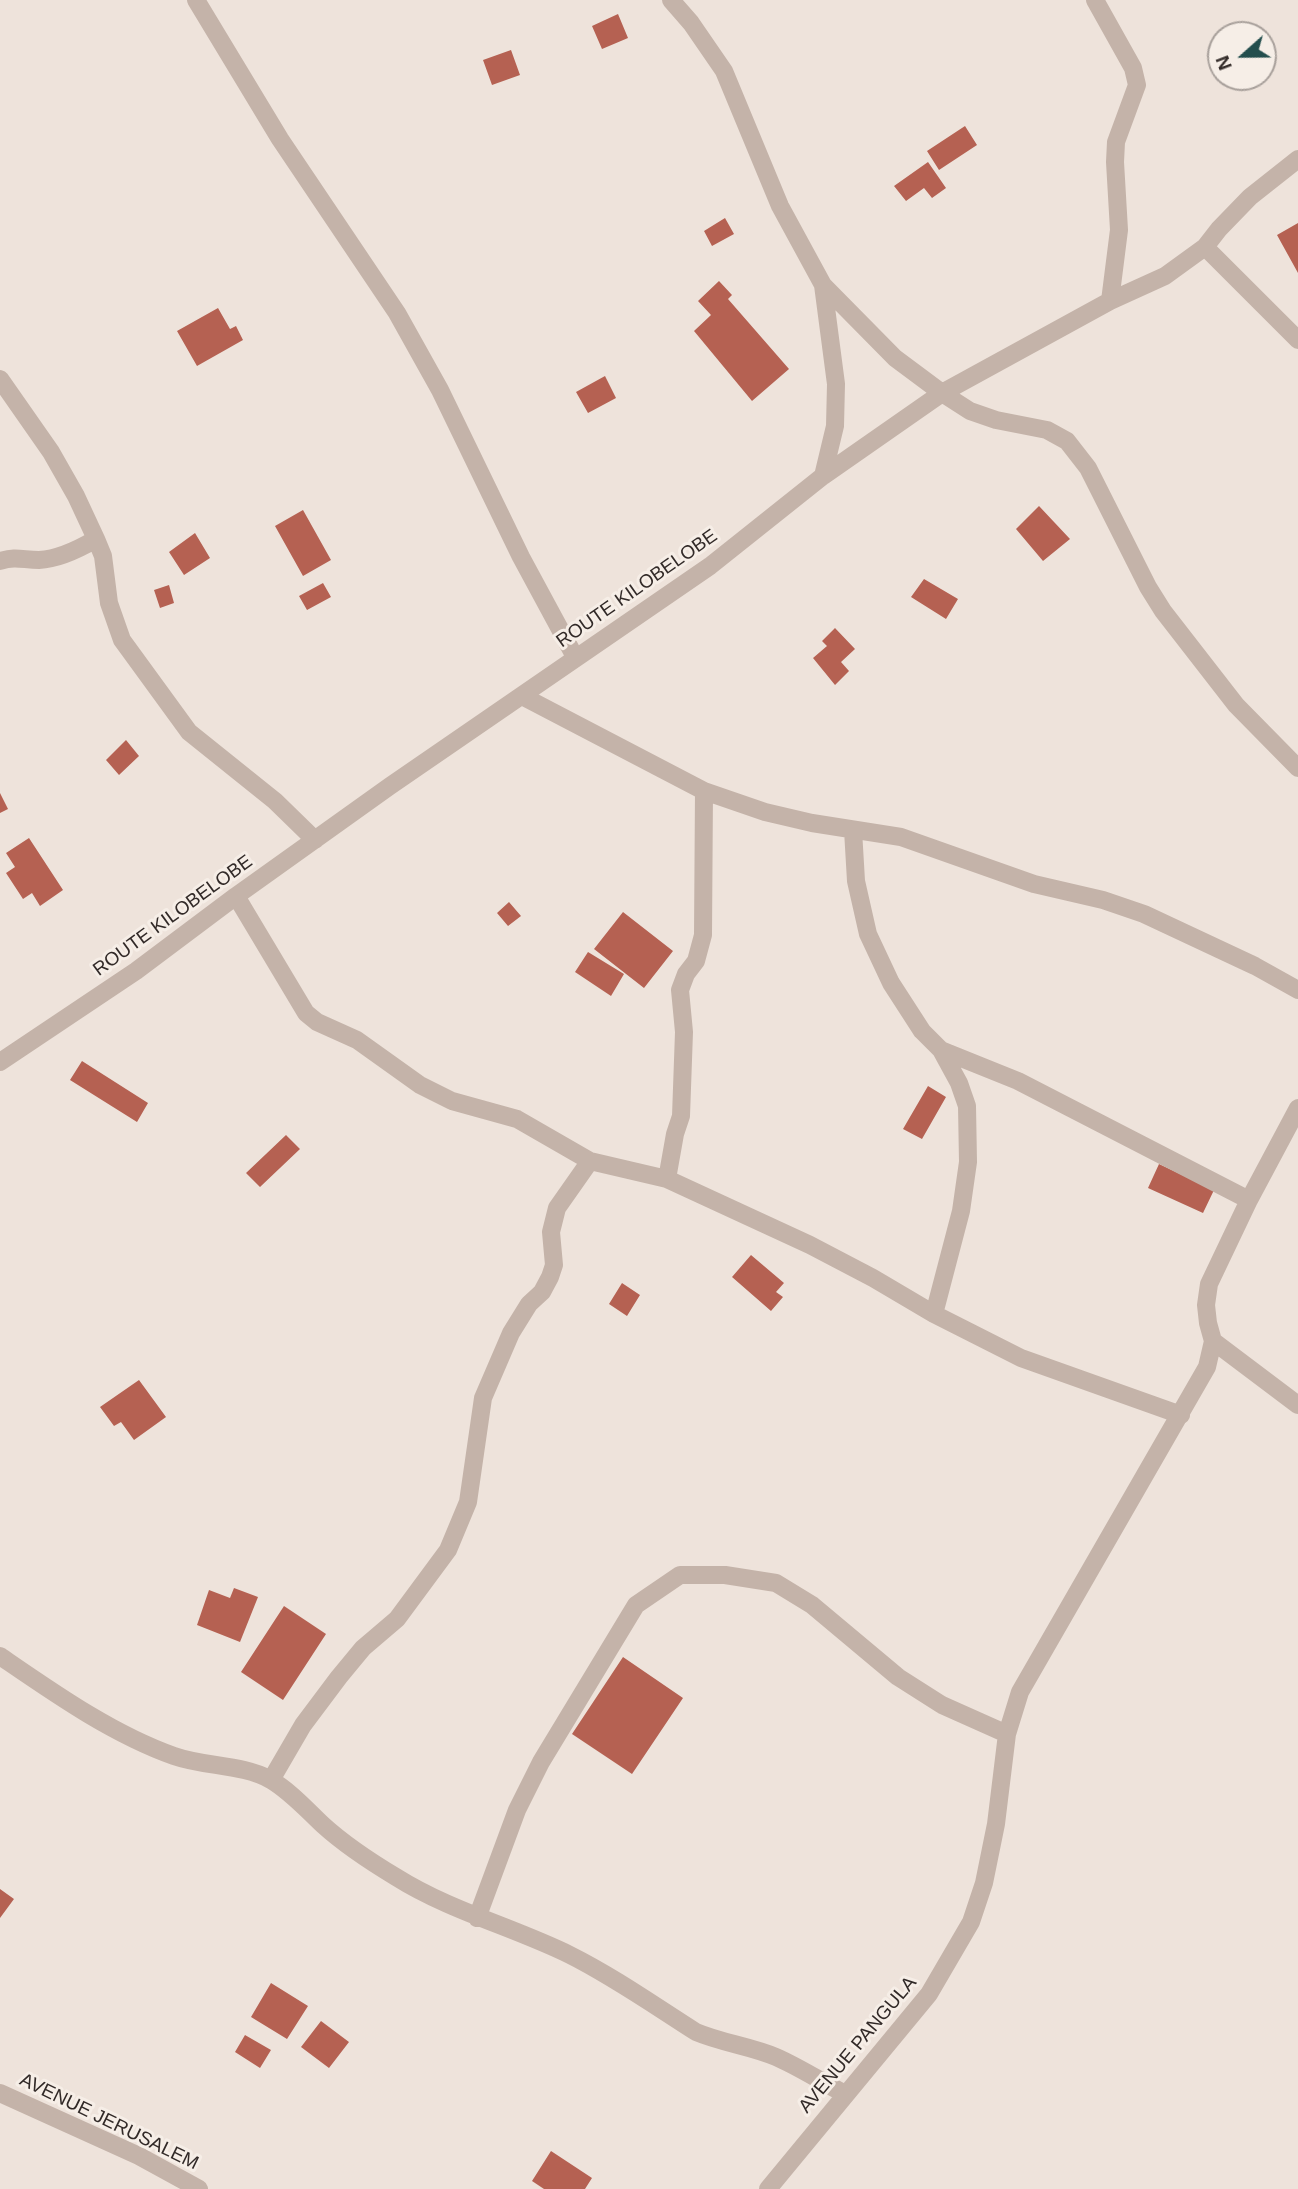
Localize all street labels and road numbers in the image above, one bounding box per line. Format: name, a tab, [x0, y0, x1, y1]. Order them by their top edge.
street label: ROUTE KILOBELOBE	[552, 525, 722, 653]
street label: ROUTE KILOBELOBE	[89, 851, 257, 981]
street label: AVENUE PANGULA	[794, 1972, 922, 2118]
street label: AVENUE JERUSALEM	[16, 2069, 202, 2175]

